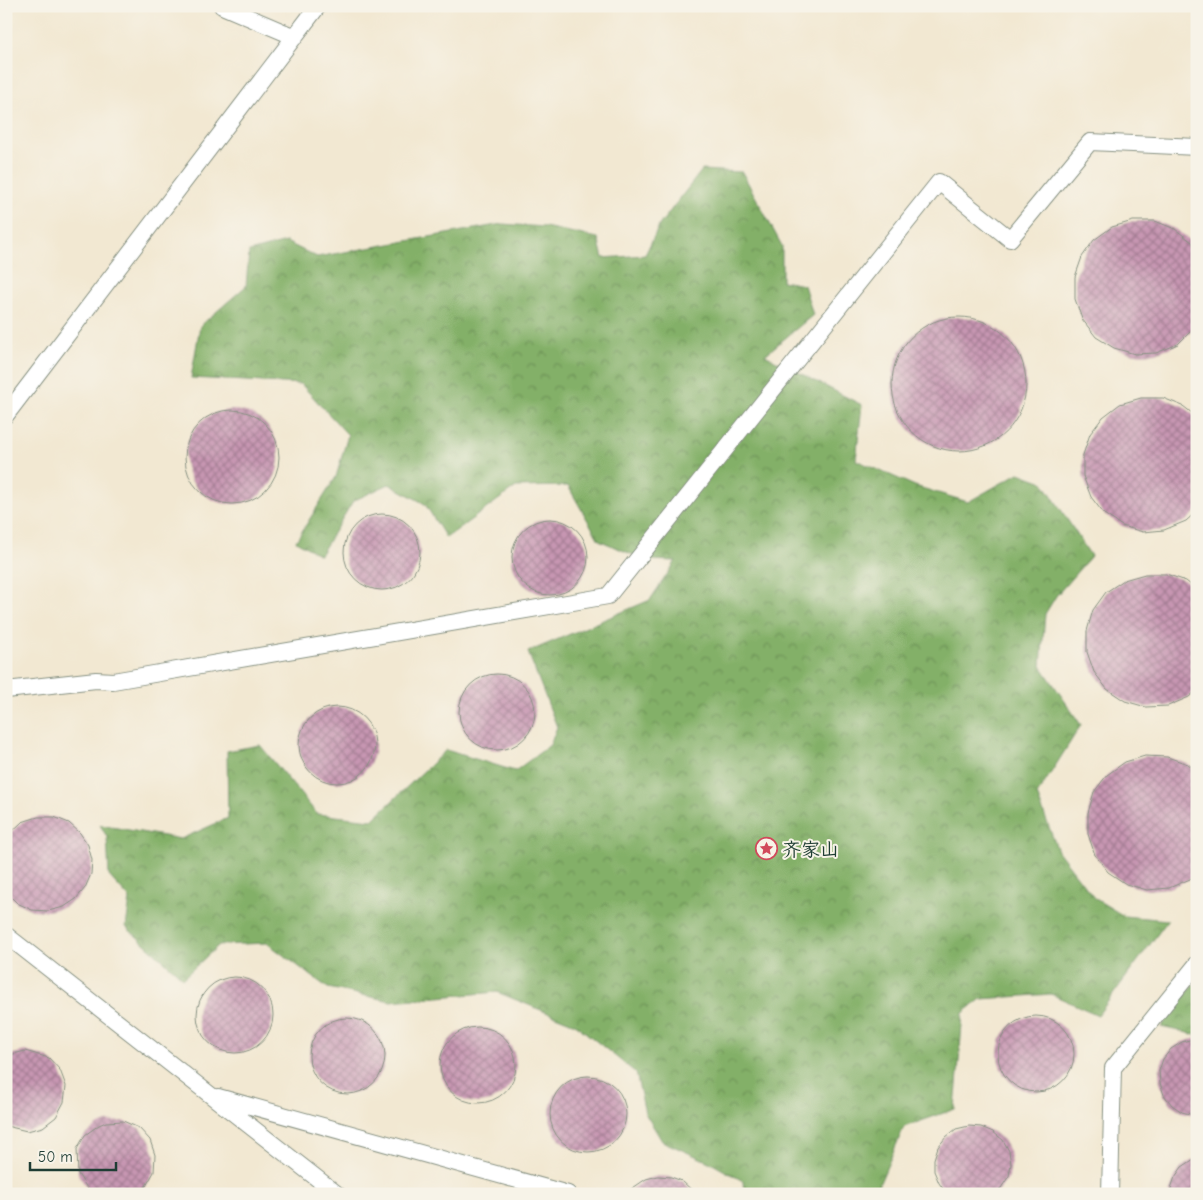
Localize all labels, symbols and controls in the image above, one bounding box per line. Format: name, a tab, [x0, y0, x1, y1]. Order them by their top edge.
place icon: 齐家山	[754, 837, 778, 861]
place label: 齐家山	[782, 839, 839, 861]
scale bar	[30, 1140, 116, 1172]
text: 50 m	[38, 1148, 73, 1166]

